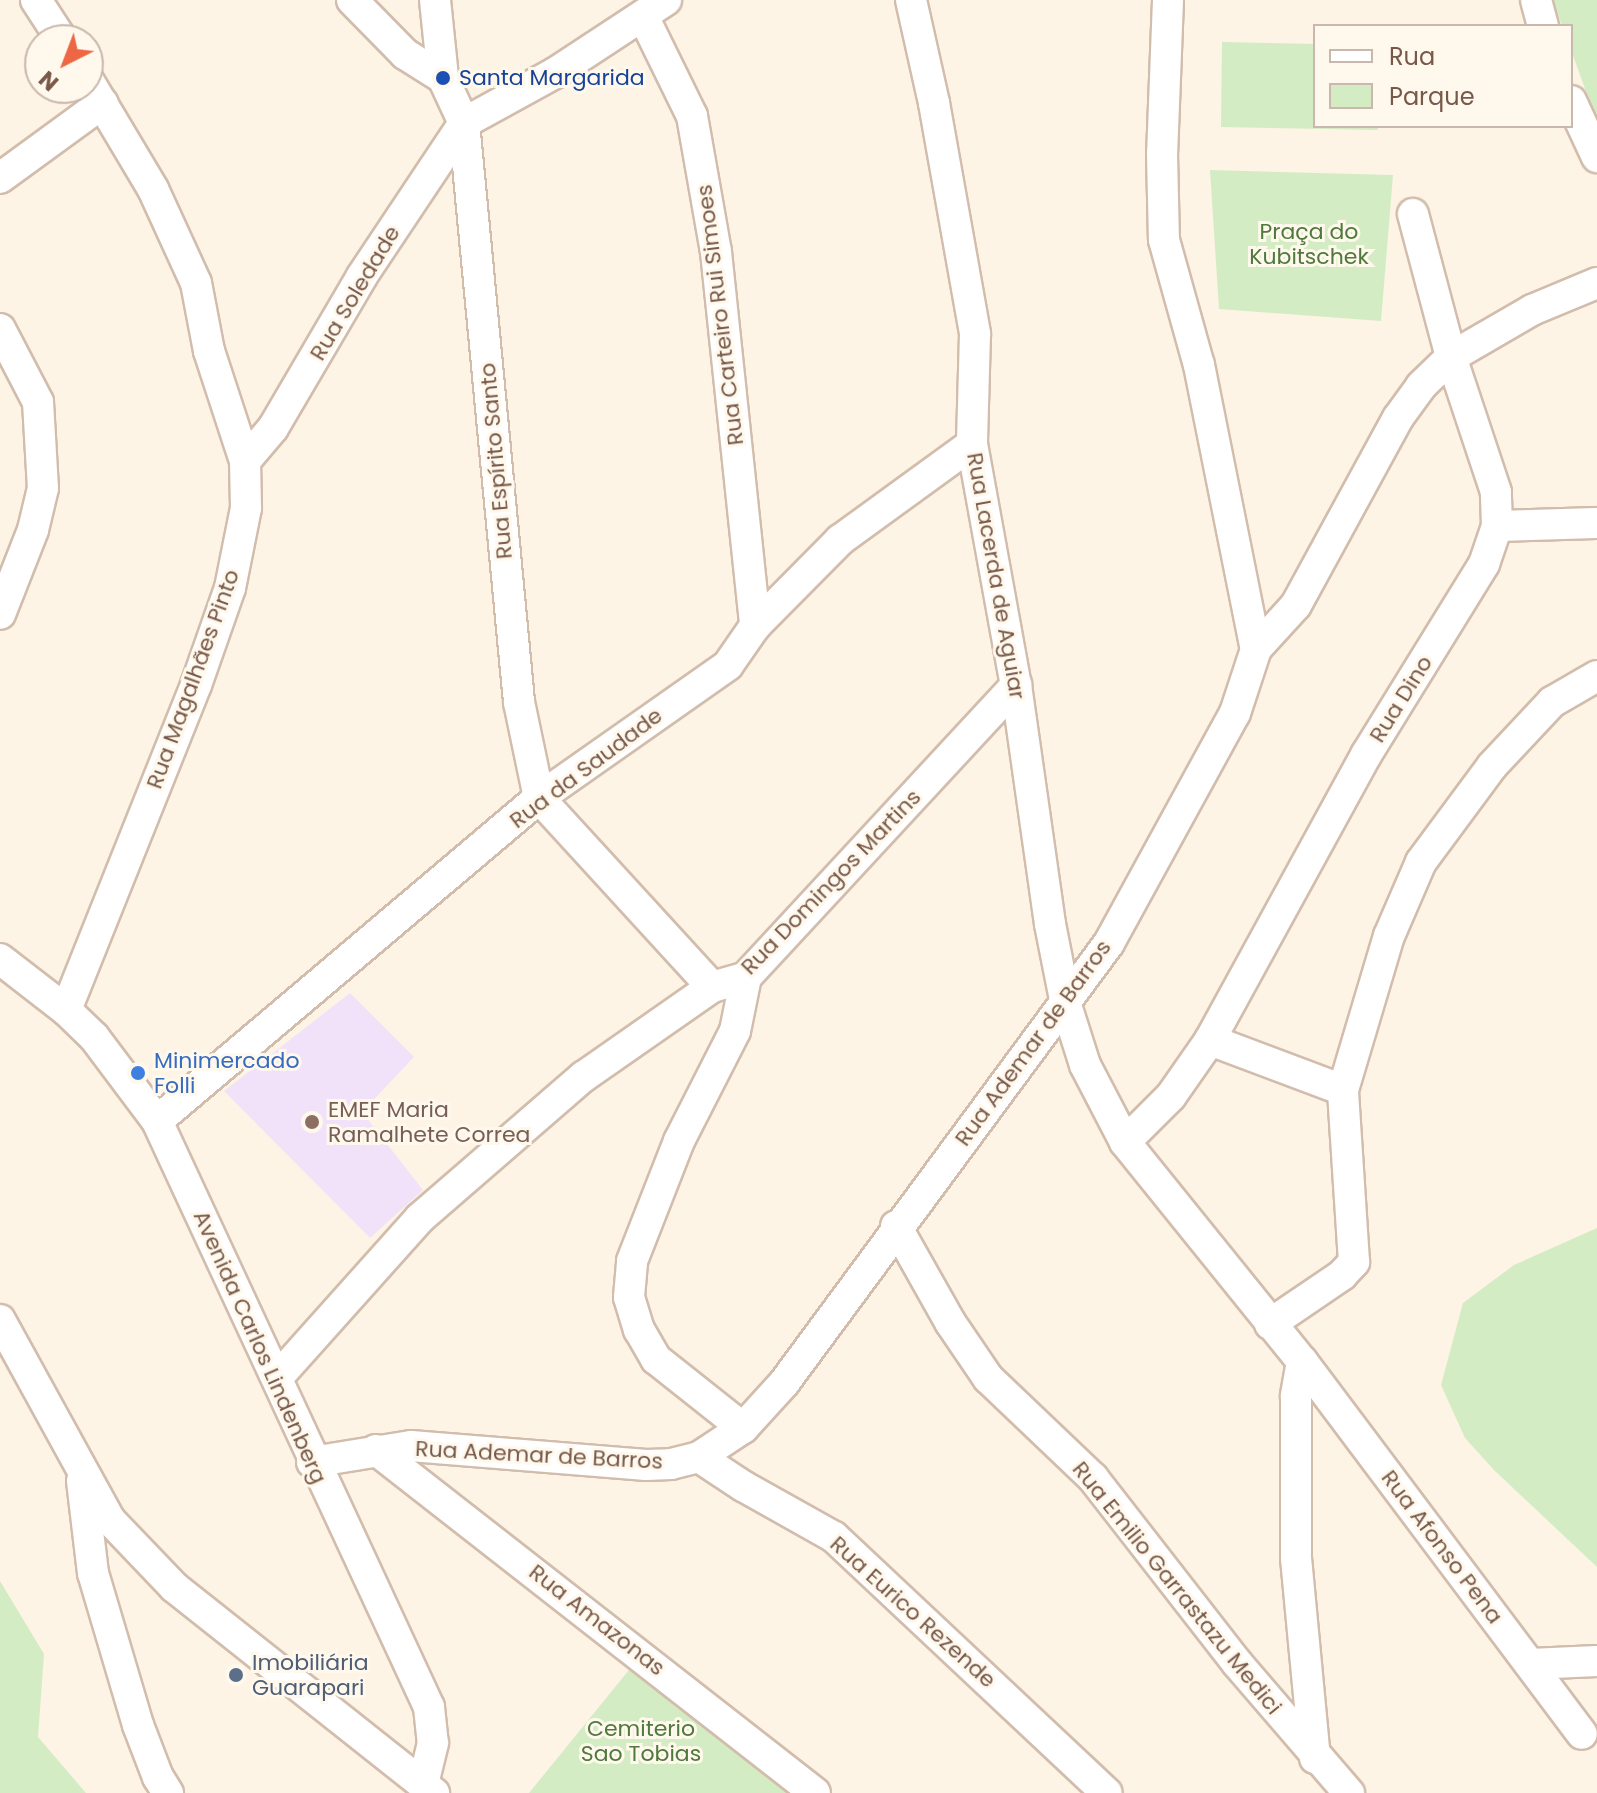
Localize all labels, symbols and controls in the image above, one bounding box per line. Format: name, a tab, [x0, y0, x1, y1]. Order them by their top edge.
north arrow	[24, 24, 104, 104]
legend	[1313, 24, 1573, 128]
text: Rua	[1389, 40, 1435, 73]
text: N	[32, 64, 65, 98]
place label: Santa Margarida	[459, 65, 645, 91]
marker: Santa Margarida	[434, 69, 452, 87]
text: Parque	[1389, 80, 1475, 113]
street label: Rua Carteiro Rui Simoes	[691, 183, 749, 447]
park label: Praça do Kubitschek	[1249, 218, 1369, 270]
street label: Rua Soledade	[304, 221, 406, 365]
street label: Rua Espírito Santo	[474, 362, 518, 560]
street label: Rua Lacerda de Aguiar	[961, 451, 1031, 701]
street label: Rua Magalhães Pinto	[141, 566, 245, 792]
street label: Rua Dino	[1364, 651, 1438, 747]
street label: Rua da Saudade	[505, 702, 667, 834]
street label: Rua Domingos Martins	[736, 784, 926, 980]
street label: Rua Ademar de Barros	[949, 935, 1117, 1151]
place label: Minimercado Folli	[154, 1047, 300, 1098]
marker: Minimercado Folli	[129, 1064, 147, 1082]
place label: EMEF Maria Ramalhete Correa	[328, 1096, 530, 1148]
marker: EMEF Maria Ramalhete Correa	[303, 1113, 321, 1131]
street label: Avenida Carlos Lindenberg	[188, 1206, 332, 1488]
street label: Rua Ademar de Barros	[415, 1435, 663, 1475]
street label: Rua Emilio Garrastazu Medici	[1067, 1456, 1287, 1720]
street label: Rua Afonso Pena	[1376, 1465, 1508, 1629]
street label: Rua Eurico Rezende	[825, 1531, 1001, 1693]
street label: Rua Amazonas	[524, 1559, 670, 1681]
place label: Imobiliária Guarapari	[252, 1649, 369, 1700]
marker: Imobiliária Guarapari	[227, 1666, 245, 1684]
park label: Cemiterio Sao Tobias	[581, 1715, 701, 1766]

